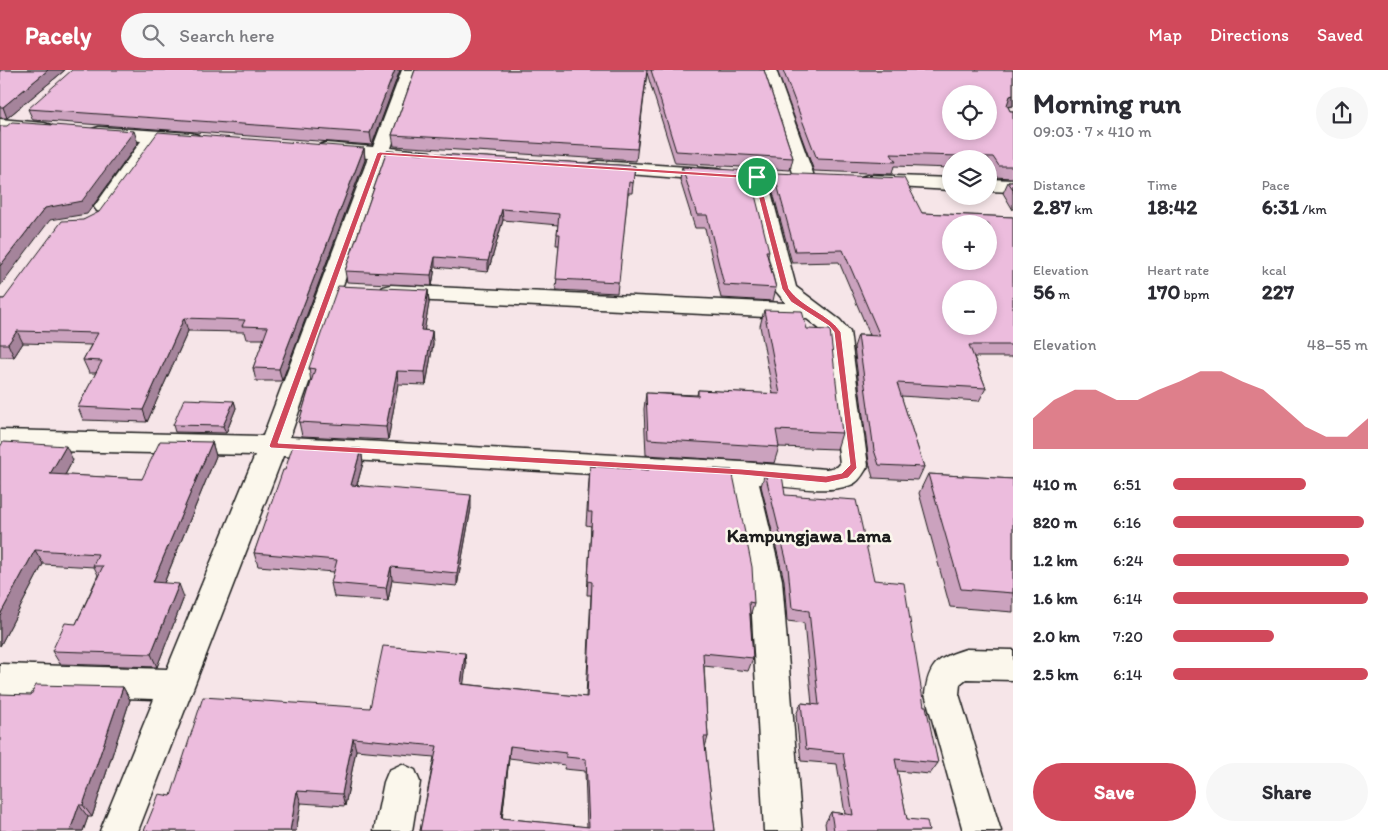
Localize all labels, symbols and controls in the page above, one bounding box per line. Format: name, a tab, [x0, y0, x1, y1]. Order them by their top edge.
search box	[121, 13, 471, 58]
text: Pacely	[25, 21, 91, 50]
icon: search	[139, 21, 167, 49]
text: Search here	[179, 24, 275, 47]
text: Map	[1149, 24, 1182, 46]
text: Directions	[1210, 24, 1289, 46]
text: Saved	[1317, 24, 1363, 46]
map controls	[942, 85, 997, 335]
button: locate	[942, 85, 997, 140]
text: Morning run	[1033, 86, 1181, 120]
button: share	[1316, 87, 1368, 139]
text: 09:03 · 7 × 410 m	[1033, 122, 1152, 141]
button: layers	[942, 150, 997, 205]
pin	[736, 156, 778, 198]
icon: arrive	[743, 163, 771, 191]
text: Distance	[1033, 177, 1085, 194]
text: Time	[1147, 177, 1177, 194]
text: Pace	[1262, 177, 1290, 194]
text: 2.87	[1033, 194, 1071, 219]
text: 18:42	[1147, 194, 1197, 219]
text: 6:31	[1262, 194, 1299, 219]
text: km	[1071, 201, 1093, 218]
text: /km	[1299, 201, 1327, 218]
button: +	[942, 215, 997, 270]
text: Elevation	[1033, 262, 1089, 279]
text: Heart rate	[1147, 262, 1209, 279]
text: kcal	[1262, 262, 1287, 279]
text: 56	[1033, 279, 1055, 304]
text: 170	[1147, 279, 1180, 304]
text: 227	[1262, 279, 1294, 304]
button: −	[942, 280, 997, 335]
text: m	[1055, 286, 1070, 303]
text: bpm	[1180, 286, 1210, 303]
text: Elevation	[1033, 335, 1097, 354]
text: 48–55 m	[1307, 335, 1368, 354]
text: 410 m	[1033, 475, 1077, 494]
text: 6:51	[1113, 475, 1141, 494]
text: 820 m	[1033, 513, 1077, 532]
text: 6:16	[1113, 513, 1141, 532]
district label: Kampungjawa Lama	[727, 524, 892, 547]
text: 1.2 km	[1033, 551, 1078, 570]
text: 6:24	[1113, 551, 1143, 570]
text: 1.6 km	[1033, 589, 1078, 608]
text: 6:14	[1113, 589, 1142, 608]
text: 2.0 km	[1033, 627, 1080, 646]
text: 7:20	[1113, 627, 1143, 646]
text: 2.5 km	[1033, 665, 1079, 684]
text: 6:14	[1113, 665, 1142, 684]
button: Save	[1033, 763, 1196, 821]
button: Share	[1206, 763, 1368, 821]

